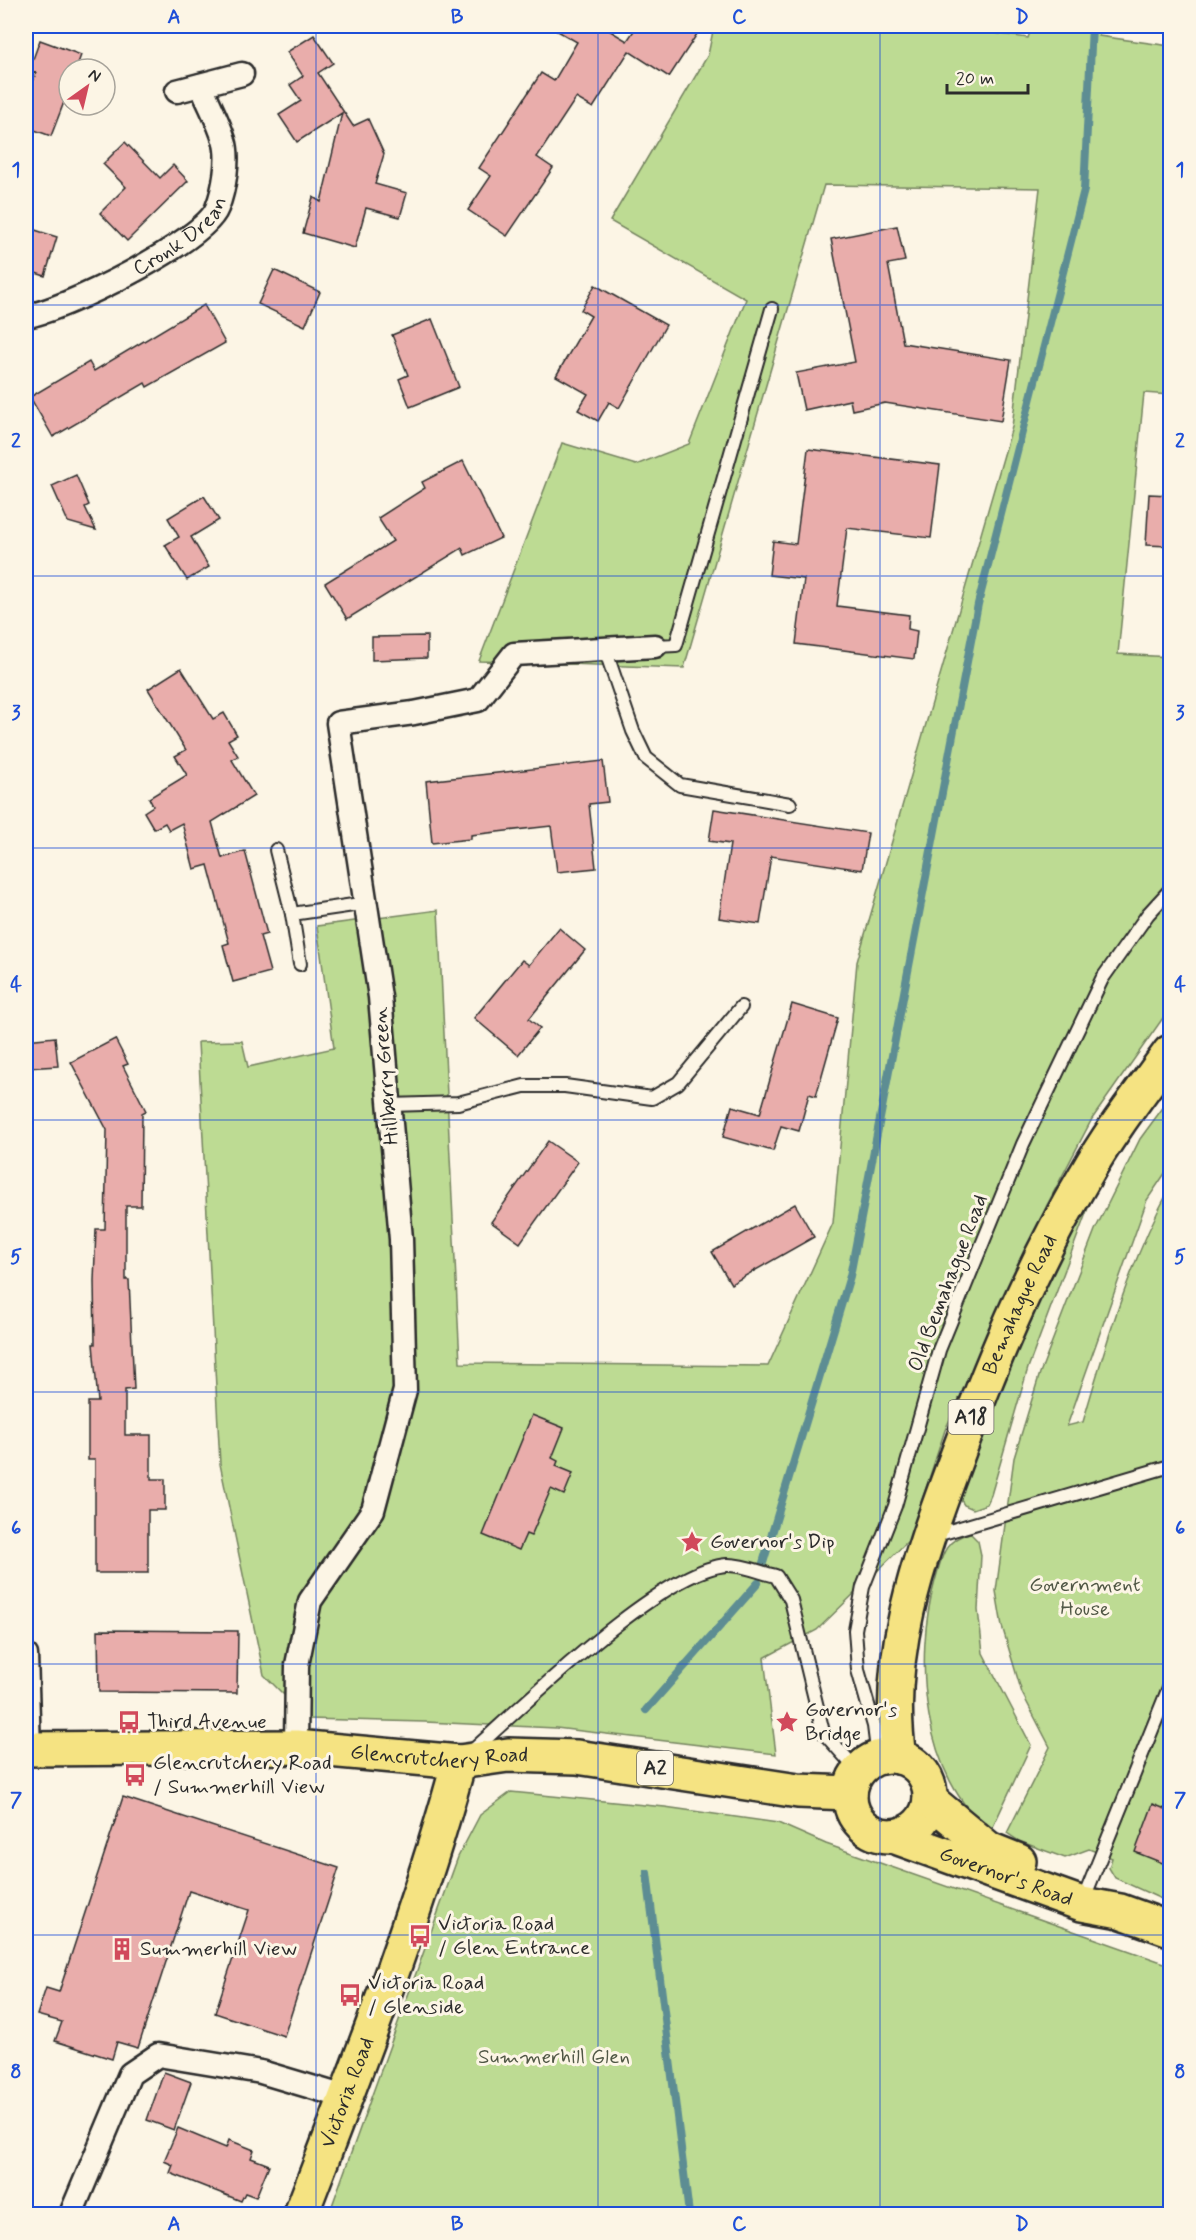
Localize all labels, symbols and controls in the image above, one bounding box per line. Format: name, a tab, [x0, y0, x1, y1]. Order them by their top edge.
text: A	[167, 4, 181, 31]
text: B	[451, 4, 464, 31]
text: C	[732, 4, 747, 31]
text: D	[1015, 4, 1029, 31]
north arrow	[57, 57, 117, 117]
scale bar	[947, 57, 1028, 95]
text: N	[84, 64, 105, 87]
text: 20 m	[956, 67, 994, 91]
text: 1	[12, 157, 20, 184]
text: 1	[1176, 157, 1184, 184]
street label: Cronk Drean	[128, 193, 234, 283]
text: 2	[11, 428, 21, 455]
text: 2	[1175, 428, 1185, 455]
text: 3	[11, 700, 21, 727]
text: 3	[1175, 700, 1185, 727]
text: 4	[10, 972, 22, 999]
text: 4	[1174, 972, 1186, 999]
street label: Hillberry Green	[366, 1005, 406, 1146]
street label: Old Bemahague Road	[901, 1190, 996, 1376]
street label: Bemahague Road	[976, 1230, 1064, 1379]
text: 5	[10, 1244, 22, 1271]
text: 5	[1174, 1244, 1186, 1271]
road number: A18	[948, 1400, 994, 1434]
text: 6	[11, 1515, 21, 1542]
text: 6	[1175, 1515, 1185, 1542]
place label: Governor's Dip	[710, 1528, 835, 1556]
place icon: Governor's Dip	[679, 1529, 705, 1555]
park label: Government House	[1029, 1571, 1141, 1623]
place label: Governor's Bridge	[805, 1696, 897, 1748]
place label: Third Avenue	[147, 1708, 267, 1736]
bus stop icon: Third Avenue	[116, 1709, 142, 1735]
place icon: Governor's Bridge	[774, 1709, 800, 1735]
street label: Glencrutchery Road	[349, 1738, 529, 1776]
place label: Glencrutchery Road / Summerhill View	[153, 1749, 332, 1801]
road number: A2	[637, 1751, 673, 1785]
bus stop icon: Glencrutchery Road / Summerhill View	[122, 1762, 148, 1788]
text: 7	[10, 1787, 22, 1814]
text: 7	[1174, 1787, 1186, 1814]
street label: Governor's Road	[935, 1840, 1076, 1913]
place label: Victoria Road / Glen Entrance	[438, 1910, 590, 1962]
bus stop icon: Victoria Road / Glen Entrance	[407, 1923, 433, 1949]
place label: Summerhill View	[140, 1935, 297, 1963]
building icon: Summerhill View	[109, 1936, 135, 1962]
place label: Victoria Road / Glenside	[368, 1969, 484, 2021]
bus stop icon: Victoria Road / Glenside	[337, 1982, 363, 2008]
street label: Victoria Road	[314, 2033, 381, 2152]
park label: Summerhill Glen	[478, 2043, 630, 2071]
text: 8	[10, 2059, 22, 2086]
text: 8	[1174, 2059, 1186, 2086]
text: A	[167, 2211, 181, 2238]
text: B	[451, 2211, 464, 2238]
text: C	[732, 2211, 747, 2238]
text: D	[1015, 2211, 1029, 2238]

